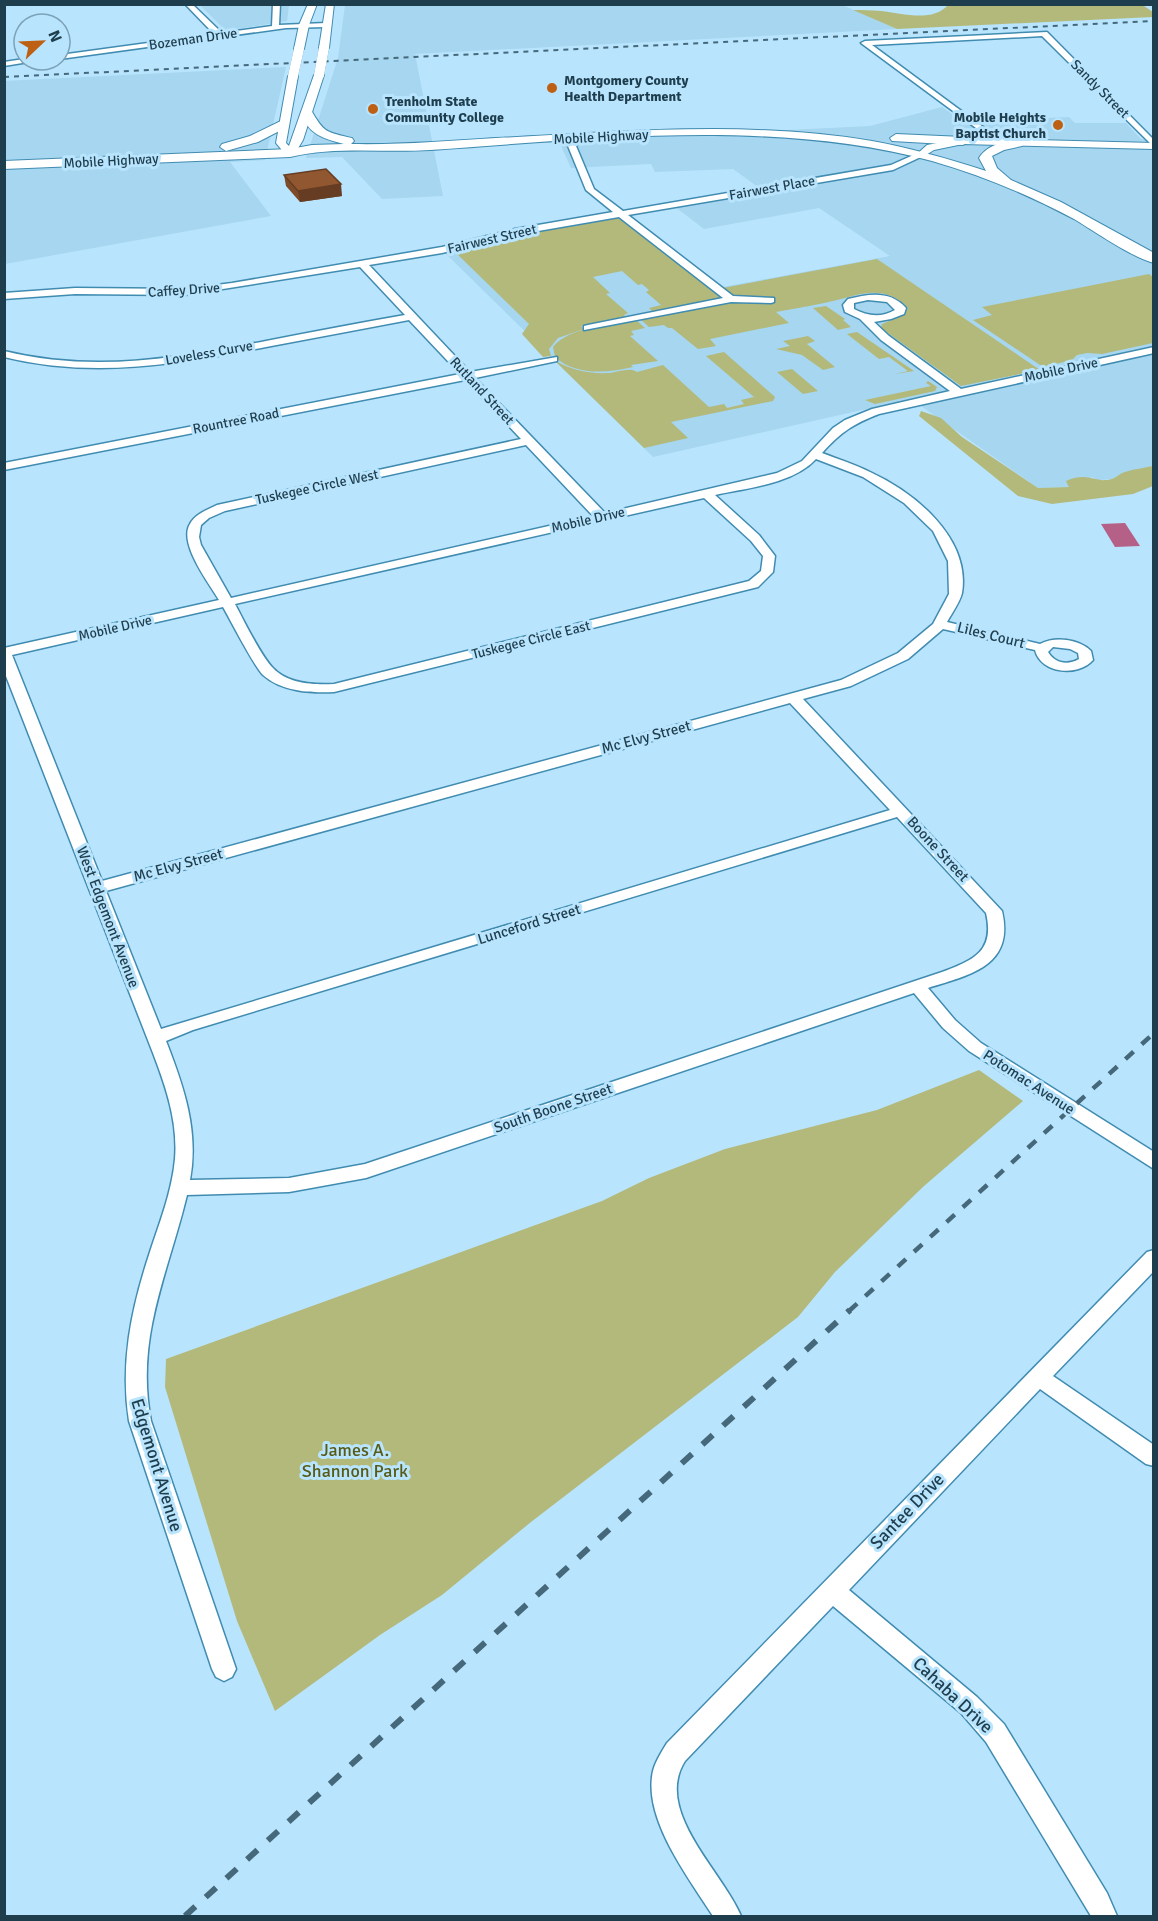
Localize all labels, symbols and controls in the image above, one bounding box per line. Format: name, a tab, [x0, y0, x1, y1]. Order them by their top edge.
north arrow	[12, 12, 72, 72]
street label: Bozeman Drive	[148, 24, 238, 54]
text: N	[44, 27, 66, 46]
street label: Sandy Street	[1067, 56, 1133, 122]
place label: Montgomery County Health Department	[564, 72, 688, 105]
marker: Montgomery County Health Department	[545, 81, 559, 95]
place label: Trenholm State Community College	[385, 93, 504, 126]
marker: Trenholm State Community College	[366, 102, 380, 116]
place label: Mobile Heights Baptist Church	[954, 109, 1046, 142]
marker: Mobile Heights Baptist Church	[1051, 118, 1065, 132]
street label: Mobile Highway	[553, 126, 649, 148]
street label: Mobile Highway	[63, 150, 159, 172]
street label: Fairwest Place	[728, 172, 816, 204]
street label: Fairwest Street	[446, 220, 538, 257]
street label: Caffey Drive	[147, 279, 221, 301]
street label: Loveless Curve	[164, 337, 254, 369]
street label: Rutland Street	[446, 354, 518, 428]
street label: Mobile Drive	[1022, 354, 1100, 386]
street label: Rountree Road	[191, 404, 281, 438]
street label: Tuskegee Circle West	[254, 466, 380, 508]
street label: Mobile Drive	[549, 503, 627, 537]
street label: Mobile Drive	[76, 611, 154, 645]
street label: Tuskegee Circle East	[470, 617, 592, 663]
street label: Liles Court	[955, 618, 1027, 652]
street label: Mc Elvy Street	[599, 716, 693, 758]
street label: Boone Street	[903, 813, 973, 885]
street label: West Edgemont Avenue	[73, 844, 143, 990]
street label: Mc Elvy Street	[131, 844, 225, 886]
street label: Lunceford Street	[475, 900, 583, 948]
street label: Potomac Avenue	[980, 1046, 1078, 1118]
street label: South Boone Street	[492, 1079, 614, 1137]
street label: Edgemont Avenue	[126, 1396, 188, 1534]
park label: James A. Shannon Park	[302, 1439, 408, 1482]
street label: Santee Drive	[865, 1468, 949, 1554]
street label: Cahaba Drive	[908, 1652, 998, 1738]

